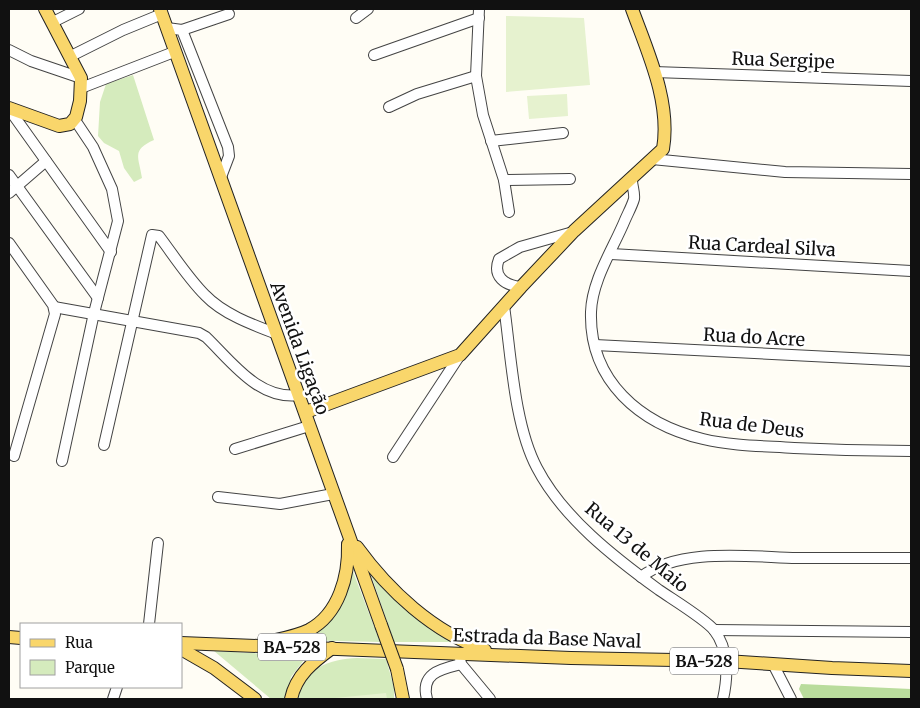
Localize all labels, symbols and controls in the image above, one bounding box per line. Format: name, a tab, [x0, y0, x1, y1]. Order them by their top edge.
street label: Rua Sergipe	[731, 47, 835, 73]
street label: Rua Cardeal Silva	[688, 231, 837, 261]
street label: Avenida Ligação	[265, 277, 335, 418]
street label: Rua do Acre	[703, 323, 805, 351]
street label: Rua de Deus	[698, 407, 806, 443]
street label: Rua 13 de Maio	[581, 497, 693, 597]
legend	[20, 623, 182, 688]
street label: Estrada da Base Naval	[452, 623, 642, 653]
text: Rua	[65, 633, 93, 652]
road number: BA-528	[258, 634, 326, 660]
road number: BA-528	[670, 648, 738, 674]
text: Parque	[65, 658, 115, 677]

